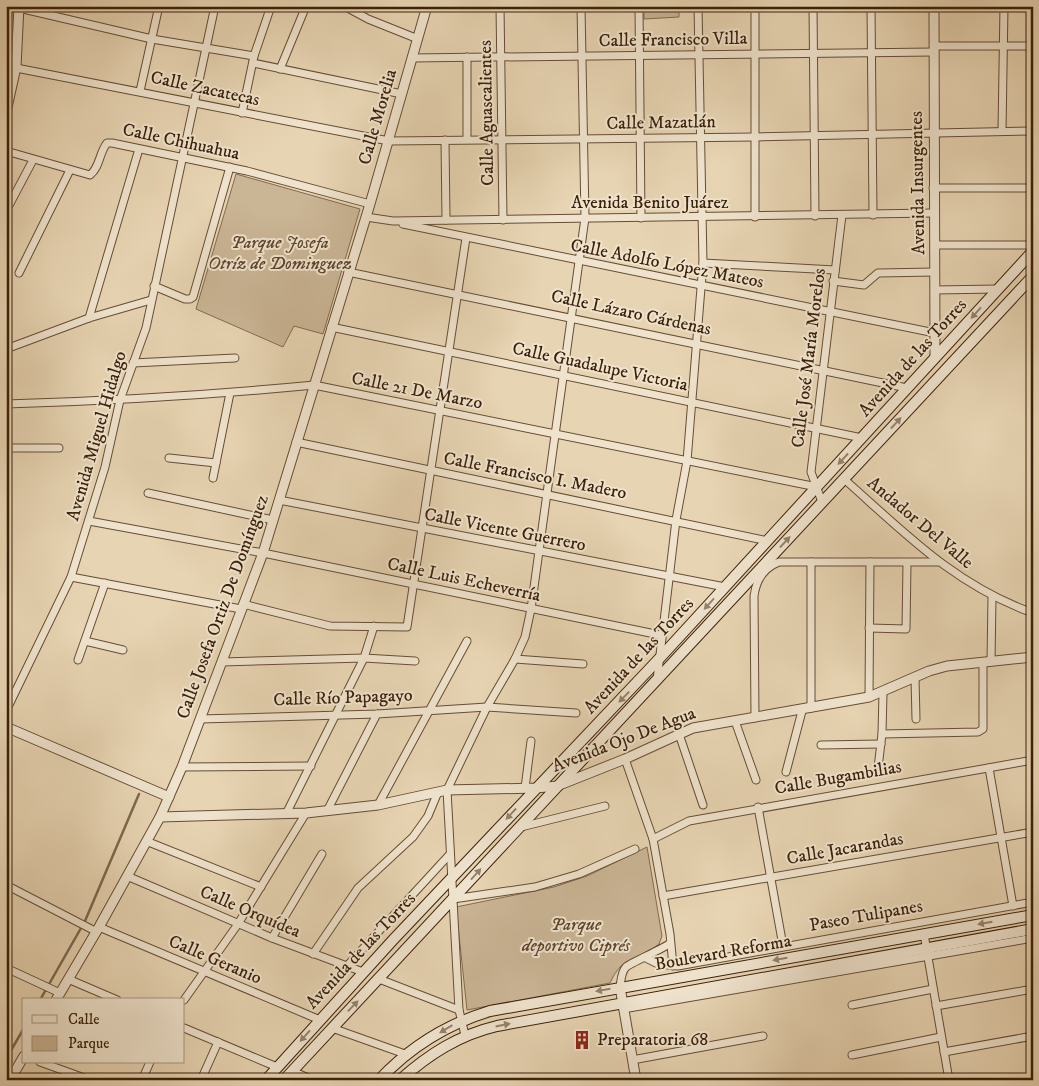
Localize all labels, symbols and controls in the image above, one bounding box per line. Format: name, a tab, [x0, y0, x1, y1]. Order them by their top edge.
street label: Calle Francisco Villa	[598, 28, 748, 52]
street label: Calle Aguascalientes	[475, 40, 499, 186]
street label: Calle Morelia	[354, 66, 402, 167]
street label: Calle Zacatecas	[148, 67, 262, 111]
street label: Calle Mazatlán	[606, 111, 717, 135]
street label: Avenida Insurgentes	[906, 111, 930, 255]
street label: Calle Chihuahua	[120, 119, 242, 165]
street label: Avenida Benito Juárez	[571, 192, 729, 214]
park label: Parque Josefa Otríz de Dominguez	[208, 232, 352, 275]
street label: Calle Adolfo López Mateos	[568, 234, 766, 294]
street label: Calle José María Morelos	[787, 267, 831, 449]
street label: Calle Lázaro Cárdenas	[549, 285, 713, 341]
street label: Avenida de las Torres	[854, 294, 972, 422]
one-way arrow	[970, 307, 982, 319]
street label: Calle Guadalupe Victoria	[510, 338, 690, 396]
street label: Avenida Miguel Hidalgo	[62, 348, 132, 523]
street label: Calle 21 De Marzo	[350, 368, 485, 415]
one-way arrow	[890, 417, 902, 429]
street label: Calle Francisco I. Madero	[442, 447, 629, 505]
one-way arrow	[837, 452, 849, 464]
street label: Andador Del Valle	[862, 472, 978, 574]
street label: Calle Josefa Ortiz De Domínguez	[172, 492, 274, 722]
street label: Calle Vicente Guerrero	[422, 504, 588, 557]
one-way arrow	[779, 536, 791, 548]
street label: Calle Luis Echeverría	[385, 553, 543, 607]
street label: Avenida de las Torres	[579, 593, 699, 719]
one-way arrow	[703, 598, 715, 610]
street label: Calle Río Papagayo	[273, 685, 413, 711]
one-way arrow	[618, 690, 630, 702]
street label: Avenida Ojo De Agua	[549, 702, 699, 777]
street label: Calle Bugambilias	[773, 756, 903, 800]
one-way arrow	[506, 808, 517, 821]
street label: Calle Jacarandas	[785, 828, 905, 870]
one-way arrow	[470, 868, 482, 880]
street label: Calle Orquídea	[196, 881, 304, 943]
street label: Avenida de las Torres	[301, 888, 421, 1014]
street label: Paseo Tulipanes	[808, 895, 924, 937]
park label: Parque deportivo Ciprés	[521, 914, 631, 957]
one-way arrow	[976, 920, 992, 928]
street label: Boulevard Reforma	[653, 930, 793, 976]
street label: Calle Geranio	[165, 931, 265, 990]
one-way arrow	[772, 956, 788, 964]
one-way arrow	[594, 987, 610, 995]
legend	[22, 998, 185, 1064]
one-way arrow	[347, 1000, 359, 1012]
text: Calle	[68, 1010, 100, 1029]
one-way arrow	[496, 1021, 511, 1029]
one-way arrow	[439, 1024, 452, 1033]
one-way arrow	[300, 1029, 311, 1042]
building icon: Preparatoria 68	[571, 1029, 593, 1051]
place label: Preparatoria 68	[597, 1029, 708, 1051]
text: Parque	[68, 1034, 109, 1053]

